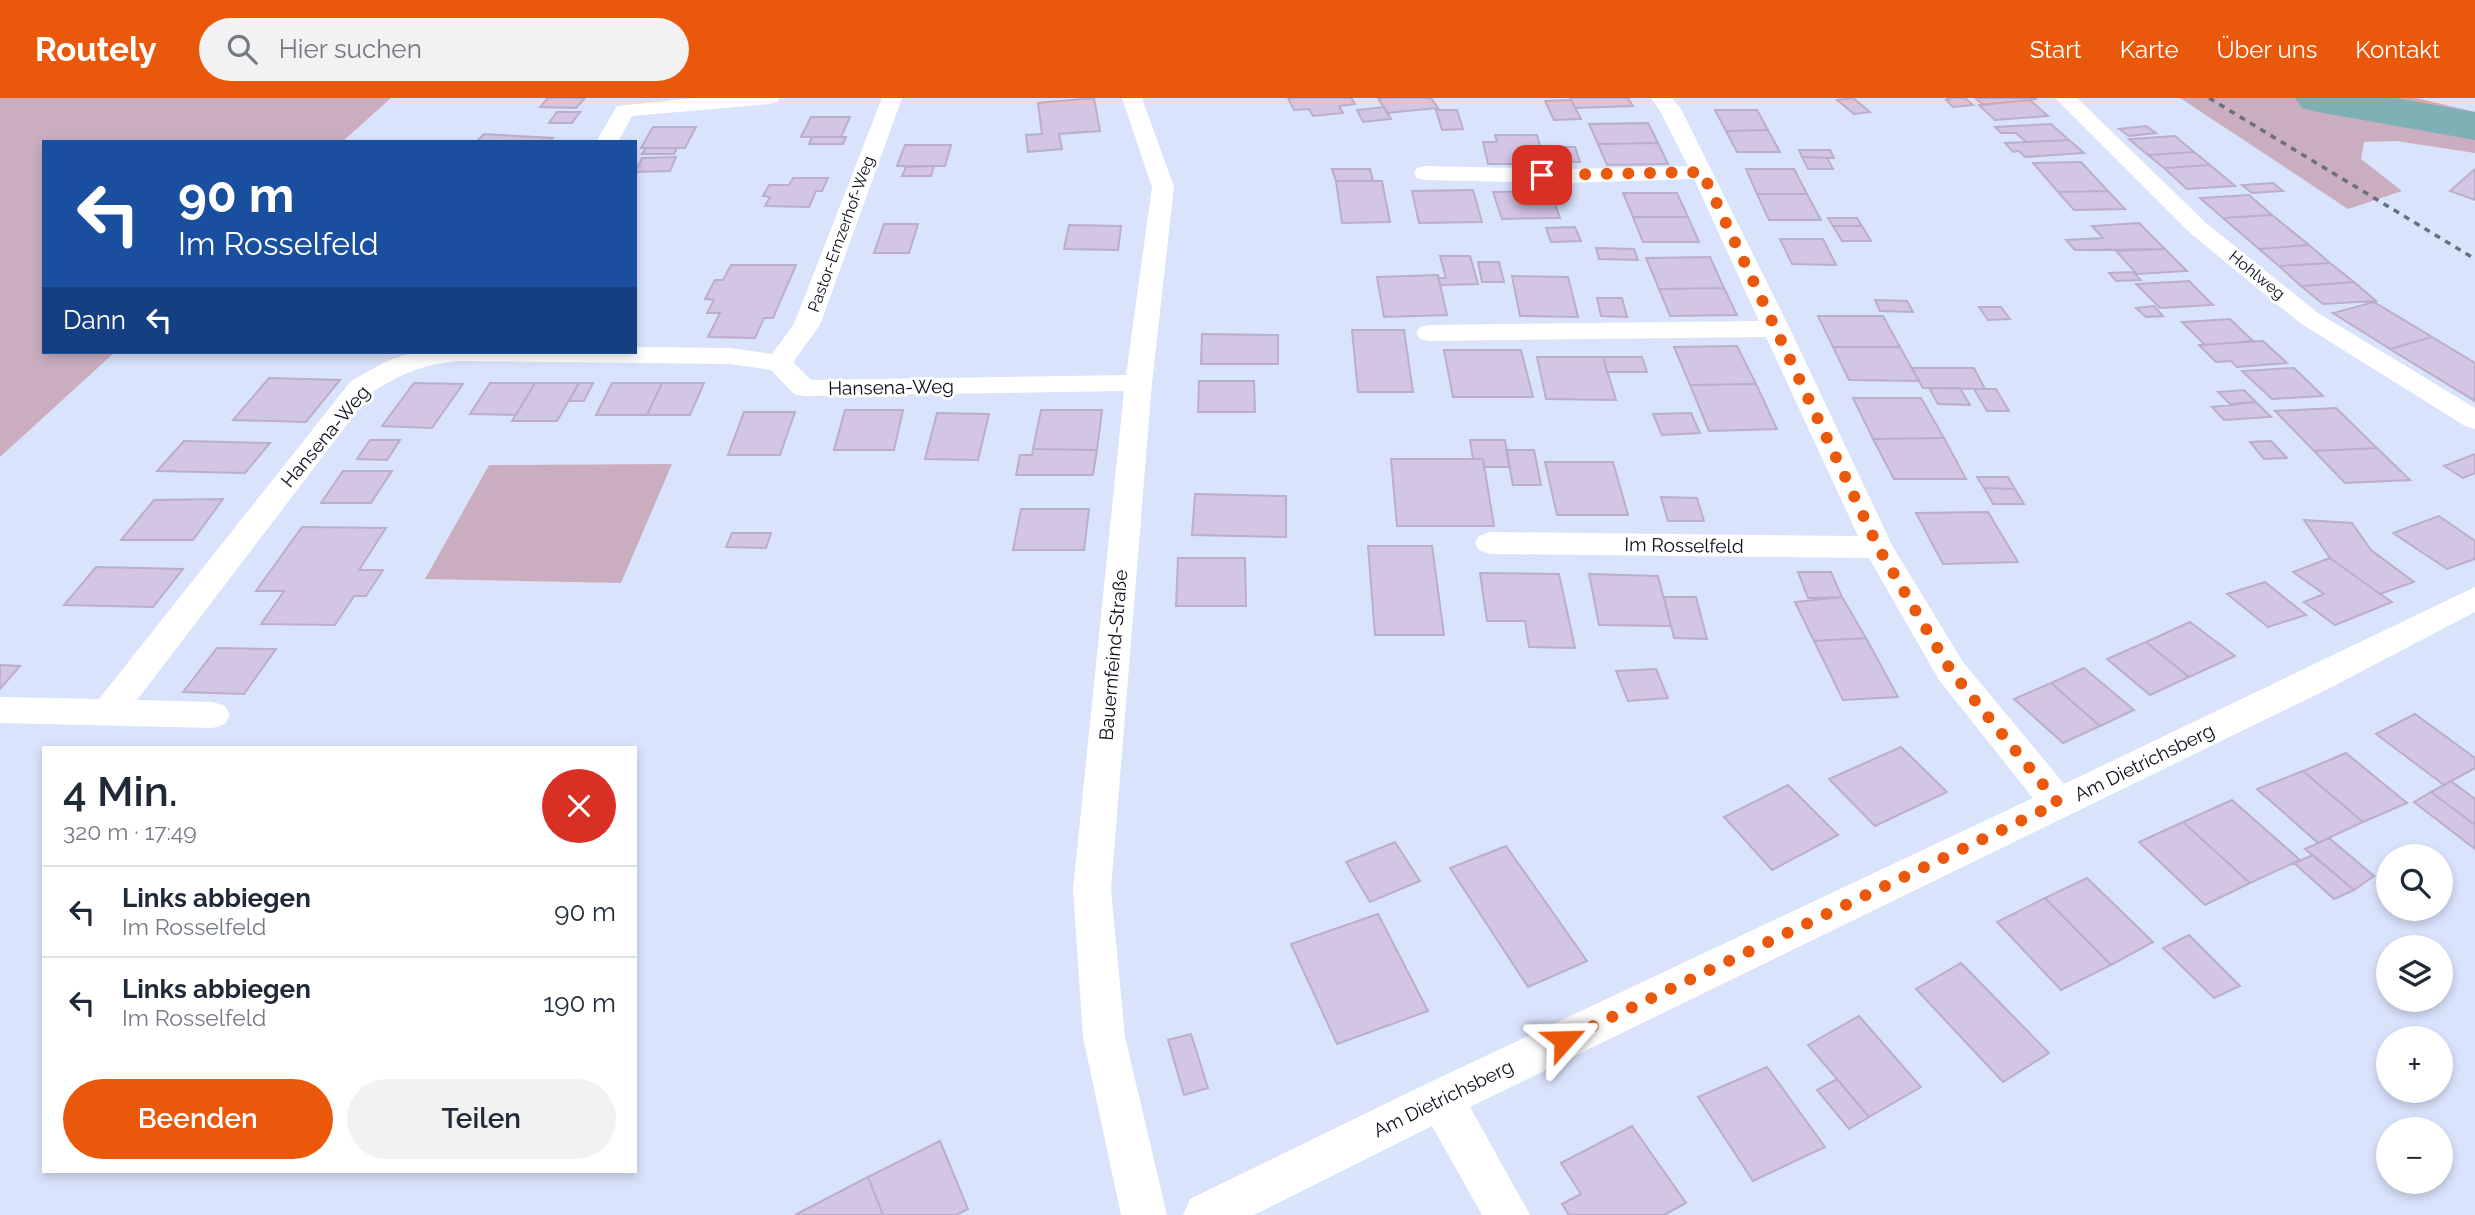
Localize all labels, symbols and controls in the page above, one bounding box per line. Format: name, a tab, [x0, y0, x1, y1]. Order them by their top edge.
search box	[199, 18, 689, 81]
text: Routely	[35, 30, 157, 69]
icon: search	[223, 30, 261, 68]
text: Hier suchen	[279, 34, 422, 64]
text: Start	[2030, 35, 2082, 64]
text: Karte	[2120, 35, 2179, 64]
text: Über uns	[2217, 35, 2317, 64]
text: Kontakt	[2355, 35, 2440, 64]
pin	[1512, 145, 1572, 205]
street label: Pastor-Ernzerhof-Weg	[804, 153, 878, 315]
icon: arrive	[1523, 156, 1561, 194]
text: 90 m	[178, 166, 294, 223]
icon: left	[63, 168, 154, 259]
text: Im Rosselfeld	[178, 225, 379, 262]
street label: Hohlweg	[2225, 247, 2289, 303]
icon: left	[140, 301, 178, 339]
text: Dann	[63, 305, 126, 335]
street label: Hansena-Weg	[828, 375, 954, 399]
street label: Hansena-Weg	[276, 381, 374, 491]
street label: Im Rosselfeld	[1624, 533, 1744, 557]
street label: Bauernfeind-Straße	[1095, 569, 1131, 741]
street label: Am Dietrichsberg	[2070, 719, 2218, 805]
text: 4 Min.	[63, 767, 178, 816]
button: close	[542, 769, 616, 843]
text: 320 m · 17:49	[63, 818, 197, 845]
map controls	[2376, 844, 2453, 1194]
button: search	[2376, 844, 2453, 921]
text: Links abbiegen	[122, 883, 311, 913]
icon: left	[63, 893, 101, 931]
text: 90 m	[554, 897, 616, 927]
text: Im Rosselfeld	[122, 913, 266, 940]
button: layers	[2376, 935, 2453, 1012]
text: Links abbiegen	[122, 974, 311, 1004]
icon: left	[63, 984, 101, 1022]
text: 190 m	[543, 988, 616, 1018]
position arrow	[1527, 1003, 1601, 1077]
text: Im Rosselfeld	[122, 1004, 266, 1031]
button: +	[2376, 1026, 2453, 1103]
street label: Am Dietrichsberg	[1369, 1055, 1517, 1141]
button: Beenden	[63, 1079, 333, 1159]
button: Teilen	[347, 1079, 616, 1159]
button: −	[2376, 1117, 2453, 1194]

